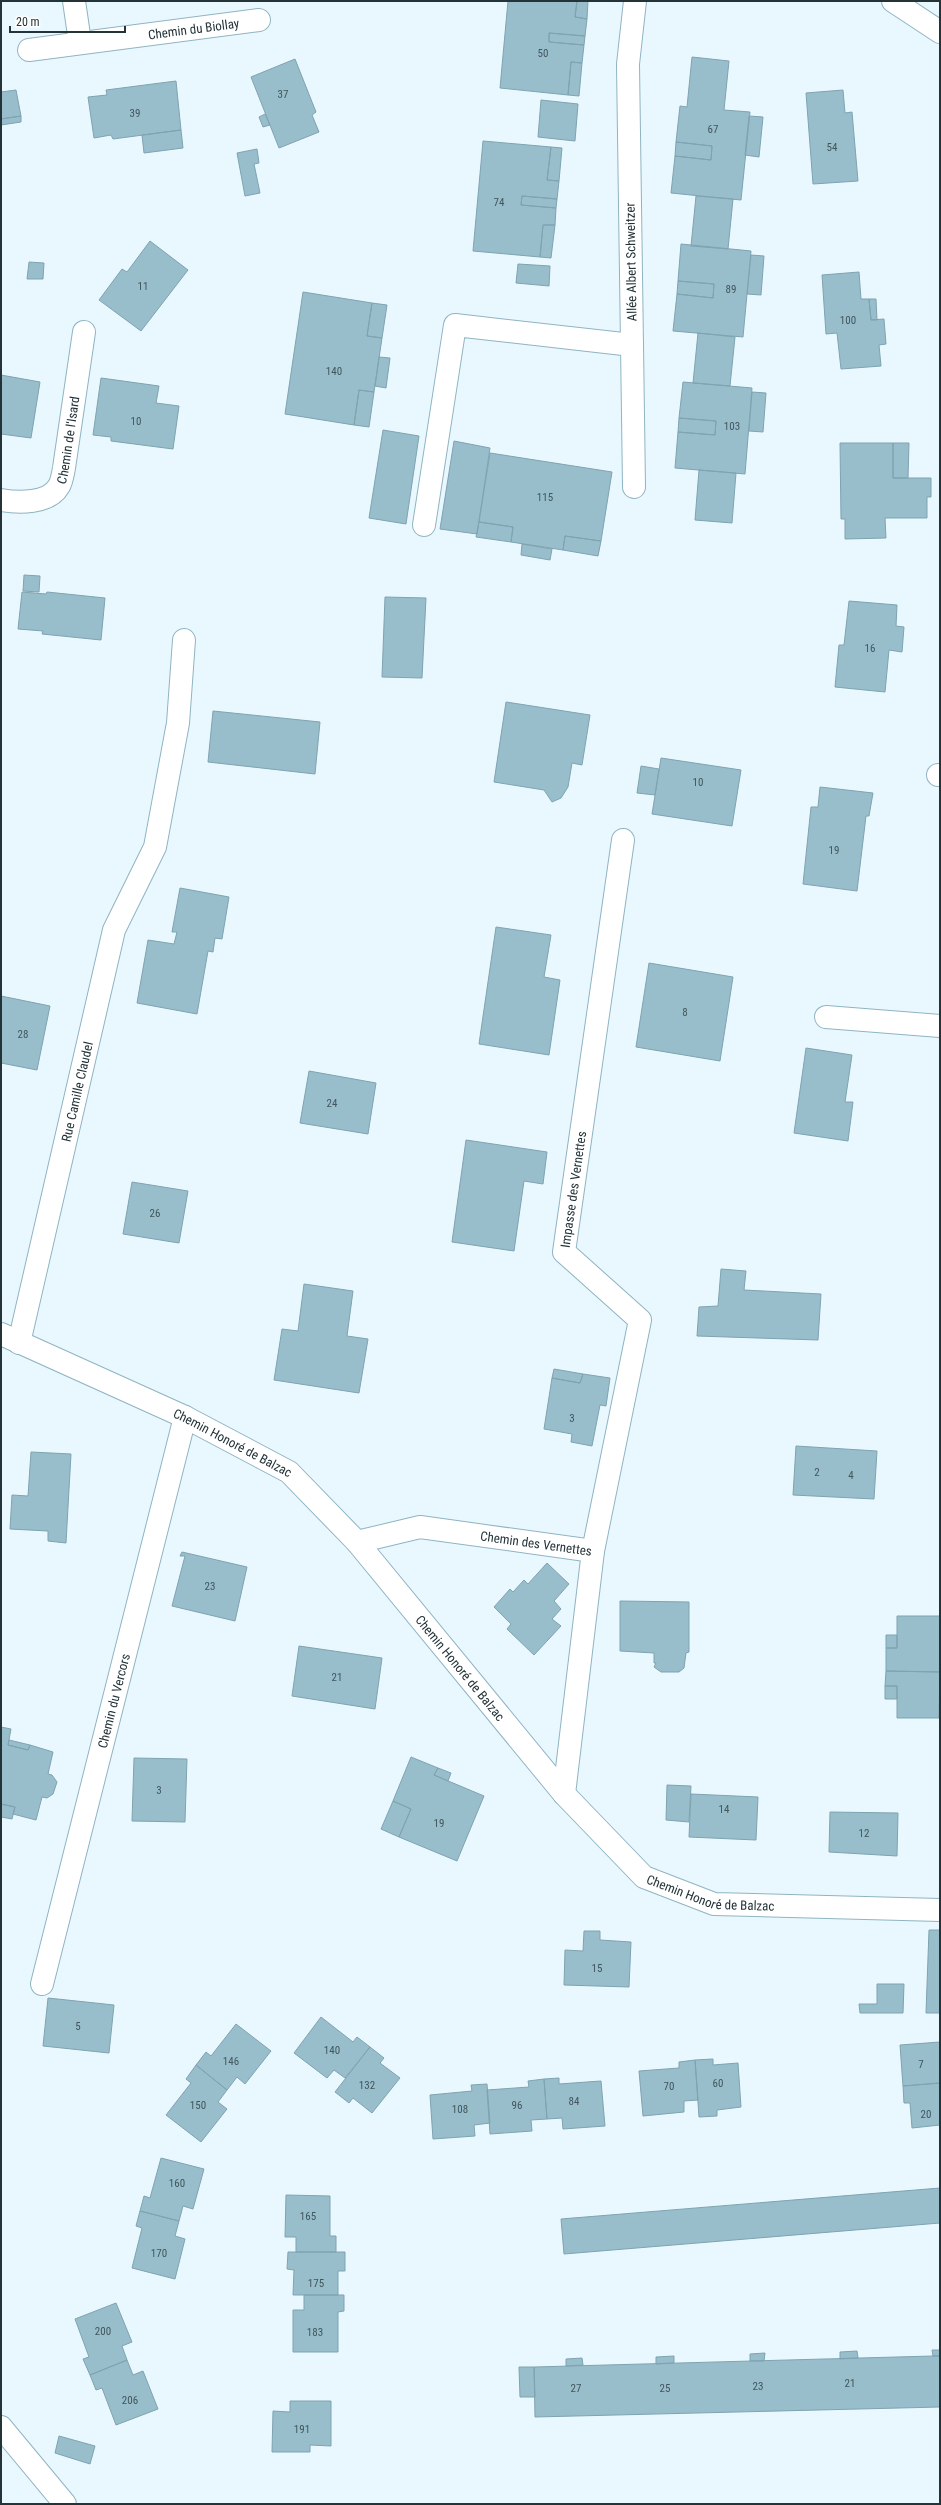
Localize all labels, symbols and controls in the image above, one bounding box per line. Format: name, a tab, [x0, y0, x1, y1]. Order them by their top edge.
scale bar	[10, 8, 125, 34]
text: 20 m	[16, 15, 40, 29]
street label: Chemin du Biollay	[147, 15, 241, 42]
house number: 50	[538, 47, 548, 60]
house number: 37	[278, 88, 288, 101]
house number: 39	[130, 107, 140, 120]
house number: 67	[708, 123, 718, 136]
house number: 54	[827, 141, 838, 154]
house number: 74	[494, 196, 505, 209]
street label: Allée Albert Schweitzer	[622, 202, 640, 322]
house number: 11	[138, 280, 148, 293]
house number: 89	[726, 283, 736, 296]
house number: 100	[840, 314, 856, 327]
house number: 140	[326, 365, 342, 378]
street label: Chemin de l'Isard	[53, 395, 82, 486]
house number: 10	[131, 415, 141, 428]
house number: 103	[724, 420, 740, 433]
house number: 115	[537, 491, 553, 504]
house number: 16	[865, 642, 875, 655]
house number: 10	[693, 776, 703, 789]
house number: 19	[829, 844, 839, 857]
house number: 8	[682, 1006, 688, 1019]
house number: 28	[18, 1028, 28, 1041]
street label: Rue Camille Claudel	[58, 1040, 96, 1143]
house number: 24	[327, 1097, 338, 1110]
street label: Impasse des Vernettes	[557, 1130, 589, 1248]
house number: 26	[150, 1207, 160, 1220]
street label: Chemin Honoré de Balzac	[171, 1405, 295, 1480]
house number: 3	[569, 1412, 575, 1425]
house number: 2	[814, 1466, 820, 1479]
house number: 4	[848, 1469, 854, 1482]
street label: Chemin des Vernettes	[479, 1528, 593, 1558]
house number: 23	[205, 1580, 215, 1593]
street label: Chemin Honoré de Balzac	[413, 1612, 508, 1724]
street label: Chemin du Vercors	[94, 1652, 133, 1750]
house number: 21	[332, 1671, 342, 1684]
house number: 3	[156, 1784, 162, 1797]
house number: 14	[719, 1803, 730, 1816]
house number: 19	[434, 1817, 444, 1830]
house number: 12	[859, 1827, 869, 1840]
street label: Chemin Honoré de Balzac	[645, 1871, 775, 1913]
house number: 15	[592, 1962, 602, 1975]
house number: 5	[75, 2020, 81, 2033]
house number: 140	[324, 2044, 340, 2057]
house number: 146	[223, 2055, 239, 2068]
house number: 7	[918, 2058, 924, 2071]
house number: 60	[713, 2077, 723, 2090]
house number: 132	[359, 2079, 375, 2092]
house number: 70	[664, 2080, 674, 2093]
house number: 84	[569, 2095, 580, 2108]
house number: 150	[190, 2099, 206, 2112]
house number: 96	[512, 2099, 522, 2112]
house number: 108	[452, 2103, 468, 2116]
house number: 20	[921, 2108, 931, 2121]
house number: 160	[169, 2177, 185, 2190]
house number: 165	[300, 2210, 316, 2223]
house number: 170	[151, 2247, 167, 2260]
house number: 175	[308, 2277, 324, 2290]
house number: 200	[95, 2325, 111, 2338]
house number: 183	[307, 2326, 323, 2339]
house number: 21	[845, 2377, 855, 2390]
house number: 23	[753, 2380, 763, 2393]
house number: 27	[571, 2382, 581, 2395]
house number: 25	[660, 2382, 670, 2395]
house number: 206	[122, 2394, 138, 2407]
house number: 191	[294, 2423, 310, 2436]

